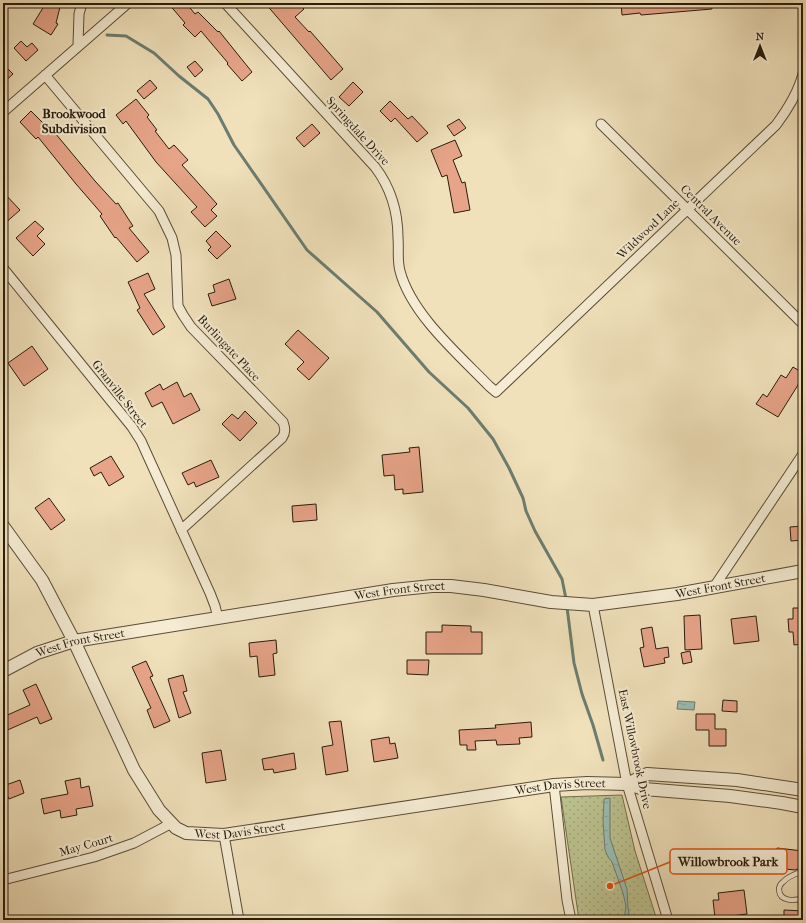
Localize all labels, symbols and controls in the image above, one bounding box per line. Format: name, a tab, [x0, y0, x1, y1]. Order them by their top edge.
north arrow	[740, 26, 780, 66]
text: N	[756, 30, 765, 43]
street label: Springdale Drive	[323, 94, 393, 168]
district label: Brookwood Subdivision	[42, 106, 107, 136]
street label: Central Avenue	[678, 182, 744, 248]
street label: Wildwood Lane	[613, 196, 682, 263]
street label: Burlingate Place	[195, 312, 263, 384]
street label: Granville Street	[89, 357, 151, 431]
street label: West Front Street	[673, 571, 767, 601]
street label: West Front Street	[352, 579, 446, 603]
street label: West Front Street	[33, 626, 126, 660]
street label: East Willowbrook Drive	[615, 688, 655, 810]
street label: West Davis Street	[513, 776, 607, 798]
street label: West Davis Street	[193, 819, 287, 842]
street label: May Court	[57, 830, 115, 859]
callout: Willowbrook Park	[670, 849, 787, 874]
text: Willowbrook Park	[677, 854, 779, 869]

